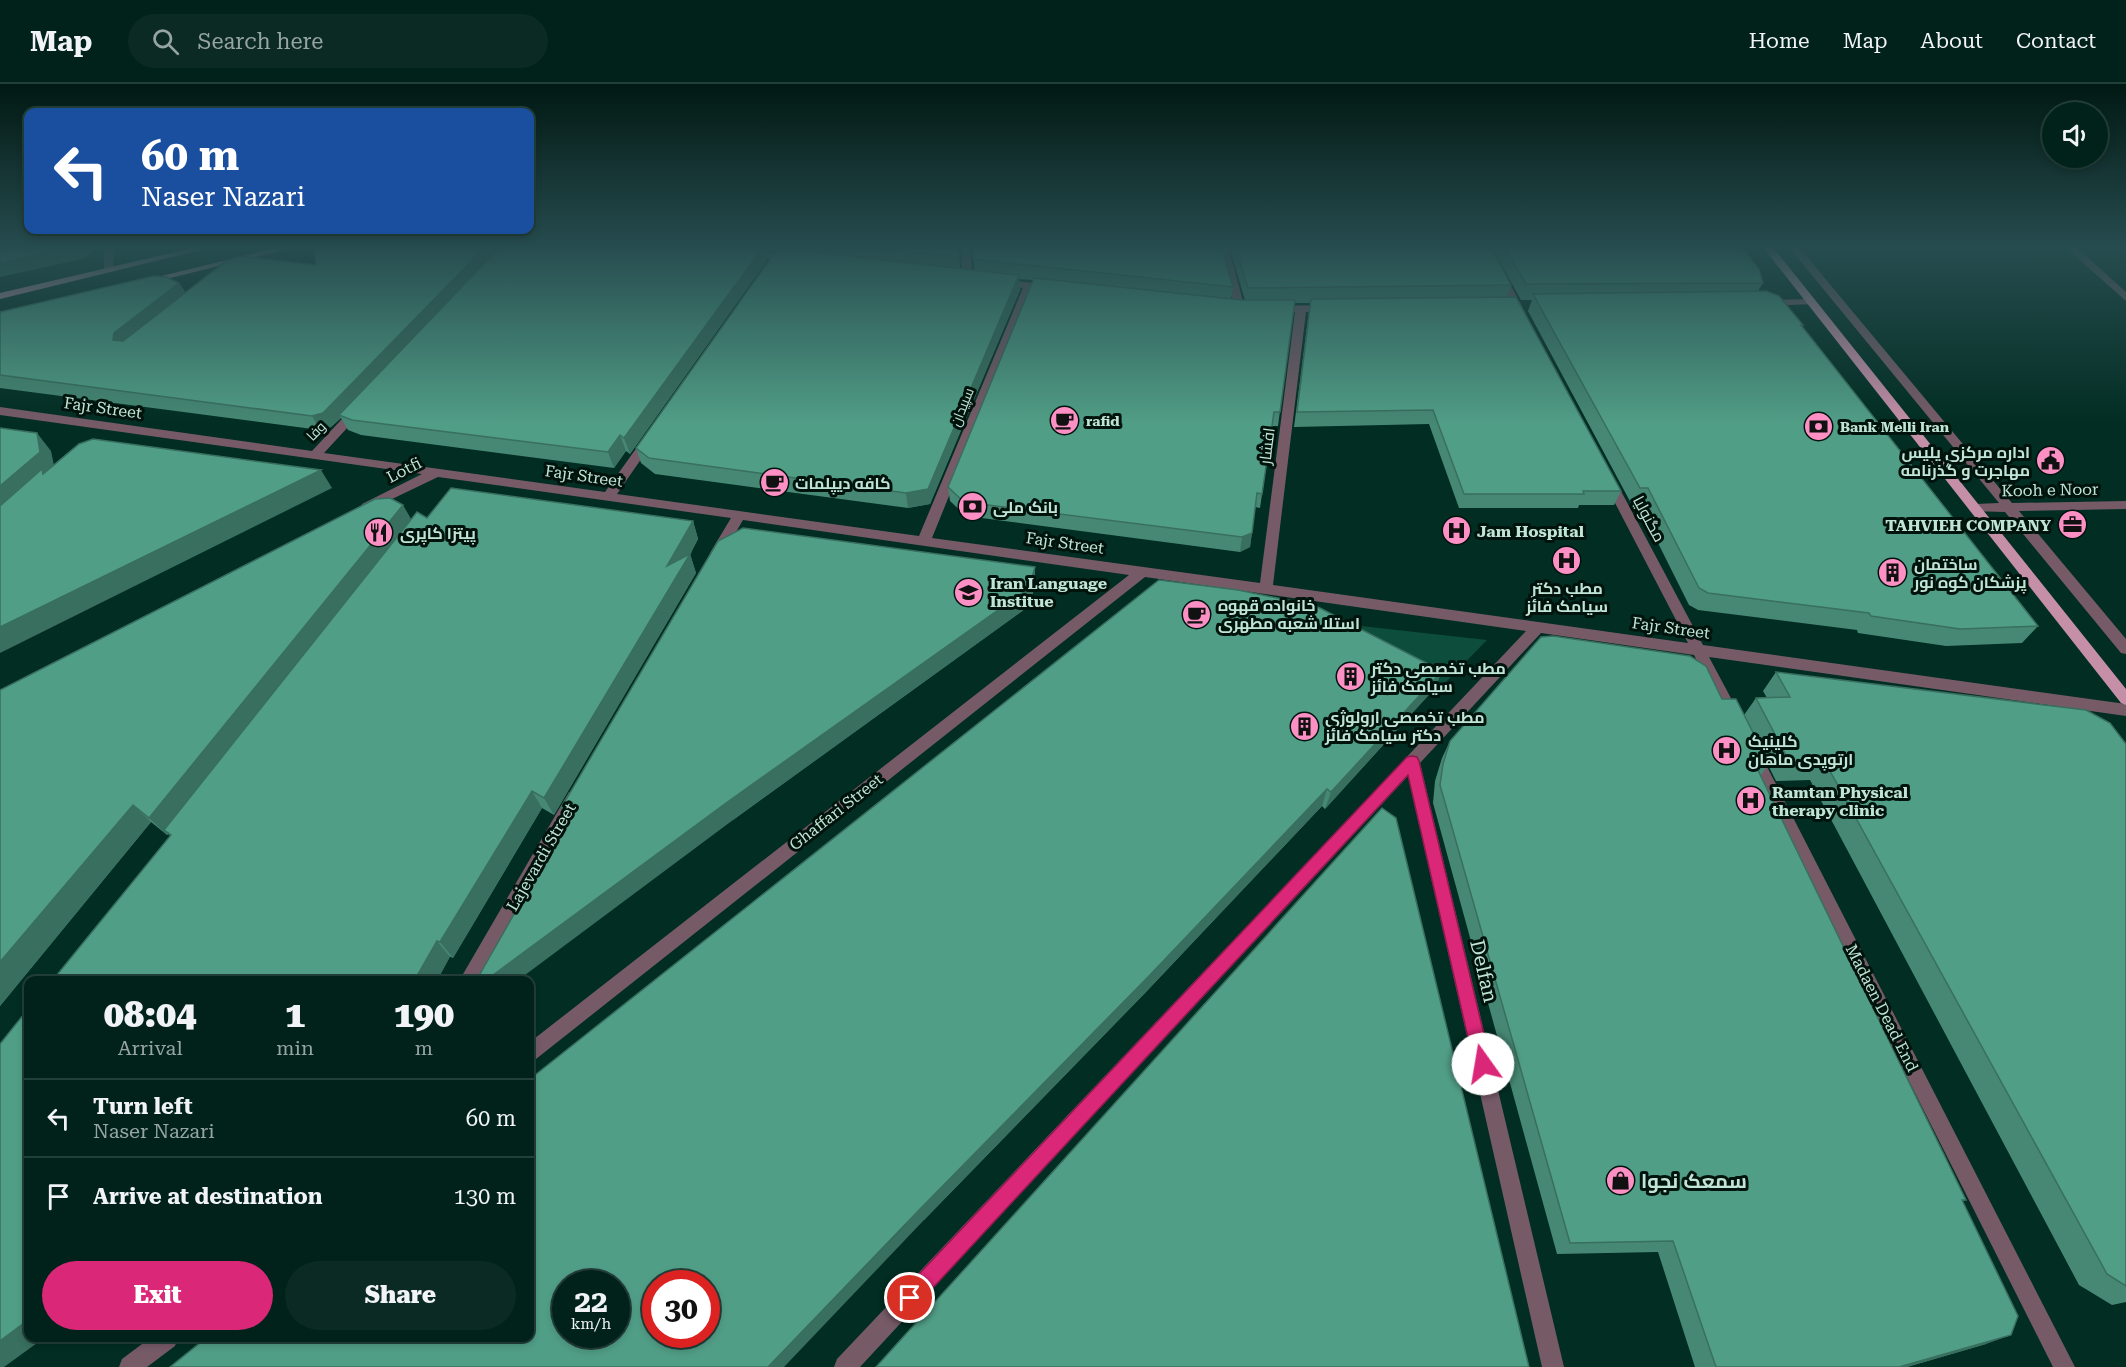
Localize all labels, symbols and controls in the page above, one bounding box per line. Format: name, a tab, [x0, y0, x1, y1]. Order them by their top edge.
search box	[128, 14, 548, 68]
text: Map	[30, 25, 92, 58]
icon: search	[149, 25, 182, 58]
text: Search here	[197, 29, 323, 54]
text: Home	[1749, 29, 1810, 53]
text: Map	[1843, 29, 1888, 53]
text: About	[1921, 29, 1983, 53]
text: Contact	[2016, 29, 2096, 53]
map controls	[2042, 102, 2108, 168]
button: sound	[2042, 102, 2108, 168]
text: 60 m	[141, 131, 239, 180]
icon: left	[42, 132, 120, 210]
text: Naser Nazari	[141, 181, 305, 213]
street label: سپیدان	[947, 385, 979, 429]
street label: Fajr Street	[63, 393, 143, 423]
cafe icon: rafid	[1049, 405, 1081, 437]
bank icon: Bank Melli Iran	[1803, 411, 1835, 443]
place label: rafid	[1086, 413, 1120, 429]
street label: وفا	[303, 418, 329, 444]
place label: Bank Melli Iran	[1840, 419, 1950, 435]
street label: افشار	[1255, 427, 1279, 466]
place label: اداره مرکزی پلیس مهاجرت و گذرنامه	[1901, 443, 2030, 480]
public building icon: اداره مرکزی پلیس مهاجرت و گذرنامه	[2035, 445, 2067, 477]
street label: Lotfi	[383, 453, 425, 487]
street label: Fajr Street	[544, 461, 624, 491]
cafe icon: کافه دیپلمات	[758, 467, 790, 499]
place label: کافه دیپلمات	[795, 474, 891, 495]
street label: Kooh e Noor	[2001, 480, 2099, 500]
bank icon: بانک ملی	[956, 491, 988, 523]
street label: مگنولیا	[1629, 493, 1669, 545]
place label: بانک ملی	[993, 498, 1058, 517]
office icon: TAHVIEH COMPANY	[2056, 509, 2088, 541]
hospital icon: Jam Hospital	[1440, 515, 1472, 547]
place label: TAHVIEH COMPANY	[1885, 516, 2051, 535]
restaurant icon: پیتزا کاپری	[363, 517, 395, 549]
place label: Jam Hospital	[1477, 522, 1585, 541]
place label: پیتزا کاپری	[400, 524, 476, 545]
street label: Fajr Street	[1025, 528, 1105, 558]
hospital icon: مطب دکتر سیامک فائز	[1551, 544, 1583, 576]
place label: ساختمان پزشکان کوه نور	[1913, 555, 2027, 594]
building icon: ساختمان پزشکان کوه نور	[1877, 557, 1909, 589]
place label: Iran Language Institue	[990, 574, 1107, 611]
school or university icon: Iran Language Institue	[953, 576, 985, 608]
place label: مطب دکتر سیامک فائز	[1525, 579, 1608, 616]
place label: خانواده قهوه استلا شعبه مطهری	[1218, 596, 1360, 633]
cafe icon: خانواده قهوه استلا شعبه مطهری	[1181, 598, 1213, 630]
street label: Fajr Street	[1631, 613, 1711, 643]
place label: مطب تخصصی دکتر سیامک فائز	[1370, 659, 1506, 696]
building icon: مطب تخصصی دکتر سیامک فائز	[1334, 661, 1366, 693]
place label: مطب تخصصی ارولوژی دکتر سیامک فائز	[1324, 708, 1484, 745]
building icon: مطب تخصصی ارولوژی دکتر سیامک فائز	[1288, 710, 1320, 742]
place label: کلینیک ارتوپدی ماهان	[1748, 732, 1853, 771]
hospital icon: کلینیک ارتوپدی ماهان	[1711, 734, 1743, 766]
street label: Ghaffari Street	[786, 770, 886, 854]
place label: Ramtan Physical therapy clinic	[1772, 783, 1909, 820]
hospital icon: Ramtan Physical therapy clinic	[1735, 785, 1767, 817]
street label: Lajevardi Street	[502, 800, 580, 914]
street label: Delfan	[1465, 937, 1503, 1005]
street label: Madaen Dead End	[1842, 941, 1922, 1075]
text: 08:04	[104, 994, 196, 1036]
text: 1	[285, 994, 305, 1036]
text: 190	[394, 994, 454, 1036]
position arrow	[1451, 1032, 1515, 1096]
text: Arrival	[118, 1036, 183, 1060]
text: min	[276, 1036, 314, 1060]
text: m	[415, 1036, 433, 1060]
text: Turn left	[93, 1094, 193, 1119]
icon: left	[42, 1102, 75, 1135]
text: 60 m	[466, 1106, 516, 1131]
text: Naser Nazari	[93, 1119, 215, 1143]
shop icon: سمعک نجوا	[1604, 1165, 1636, 1197]
place label: سمعک نجوا	[1641, 1169, 1747, 1193]
icon: arrive	[42, 1180, 75, 1213]
text: Arrive at destination	[93, 1184, 322, 1209]
text: 130 m	[453, 1184, 516, 1209]
button: Exit	[42, 1261, 273, 1330]
button: Share	[285, 1261, 516, 1330]
speed limit sign: 30	[642, 1270, 720, 1348]
pin	[884, 1272, 935, 1323]
icon: arrive	[893, 1281, 926, 1314]
text: 22	[574, 1284, 608, 1319]
text: km/h	[571, 1315, 611, 1333]

